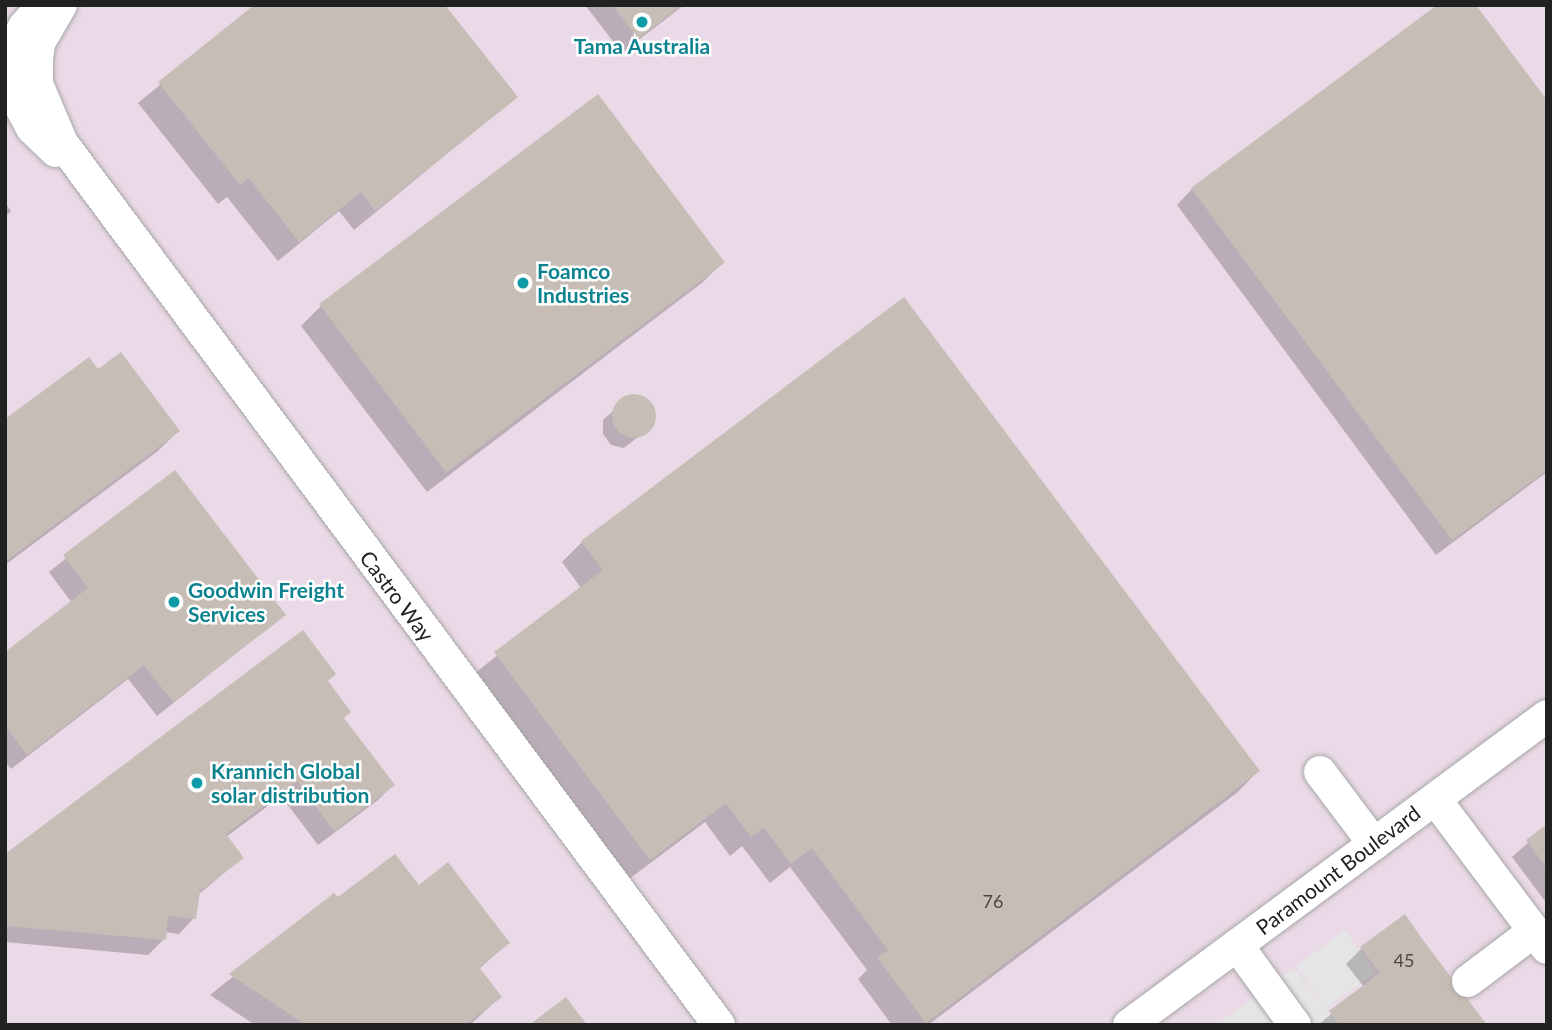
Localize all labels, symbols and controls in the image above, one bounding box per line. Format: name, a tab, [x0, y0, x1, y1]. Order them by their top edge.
marker: Tama Australia	[634, 14, 650, 30]
place label: Tama Australia	[573, 33, 711, 59]
place label: Foamco Industries	[537, 258, 629, 308]
marker: Foamco Industries	[515, 275, 531, 291]
street label: Castro Way	[355, 546, 439, 646]
place label: Goodwin Freight Services	[188, 577, 344, 627]
marker: Goodwin Freight Services	[166, 594, 182, 610]
place label: Krannich Global solar distribution	[211, 758, 370, 808]
marker: Krannich Global solar distribution	[189, 775, 205, 791]
street label: Paramount Boulevard	[1251, 800, 1425, 940]
house number: 76	[983, 890, 1003, 912]
house number: 45	[1394, 949, 1414, 971]

